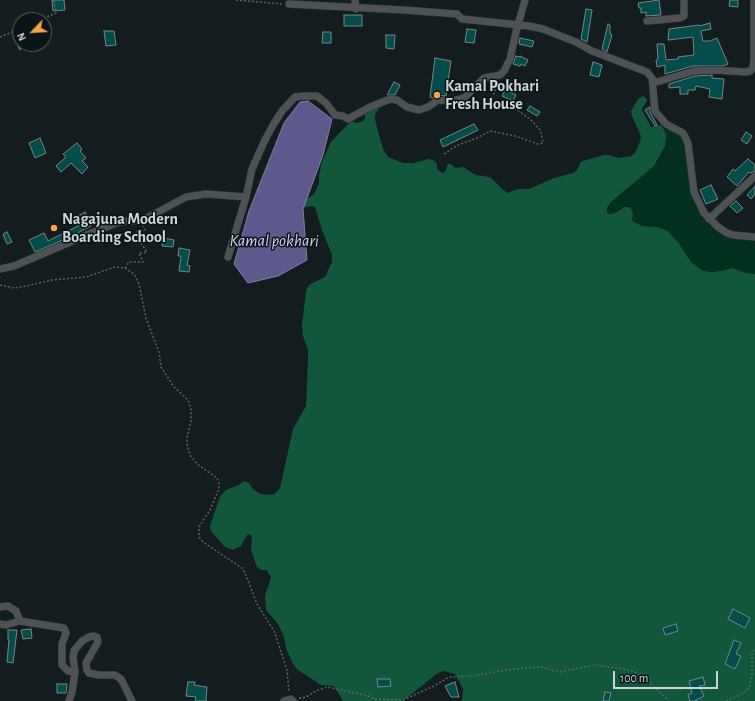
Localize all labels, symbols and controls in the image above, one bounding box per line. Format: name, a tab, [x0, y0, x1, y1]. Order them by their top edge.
north arrow	[12, 12, 52, 52]
text: N	[15, 31, 28, 43]
place label: Kamal Pokhari Fresh House	[445, 76, 539, 114]
marker: Kamal Pokhari Fresh House	[432, 90, 442, 100]
place label: Nagajuna Modern Boarding School	[62, 209, 178, 247]
marker: Nagajuna Modern Boarding School	[49, 223, 59, 233]
water label: Kamal pokhari	[229, 231, 319, 251]
scale bar	[615, 663, 720, 689]
text: 100 m	[620, 672, 648, 684]

